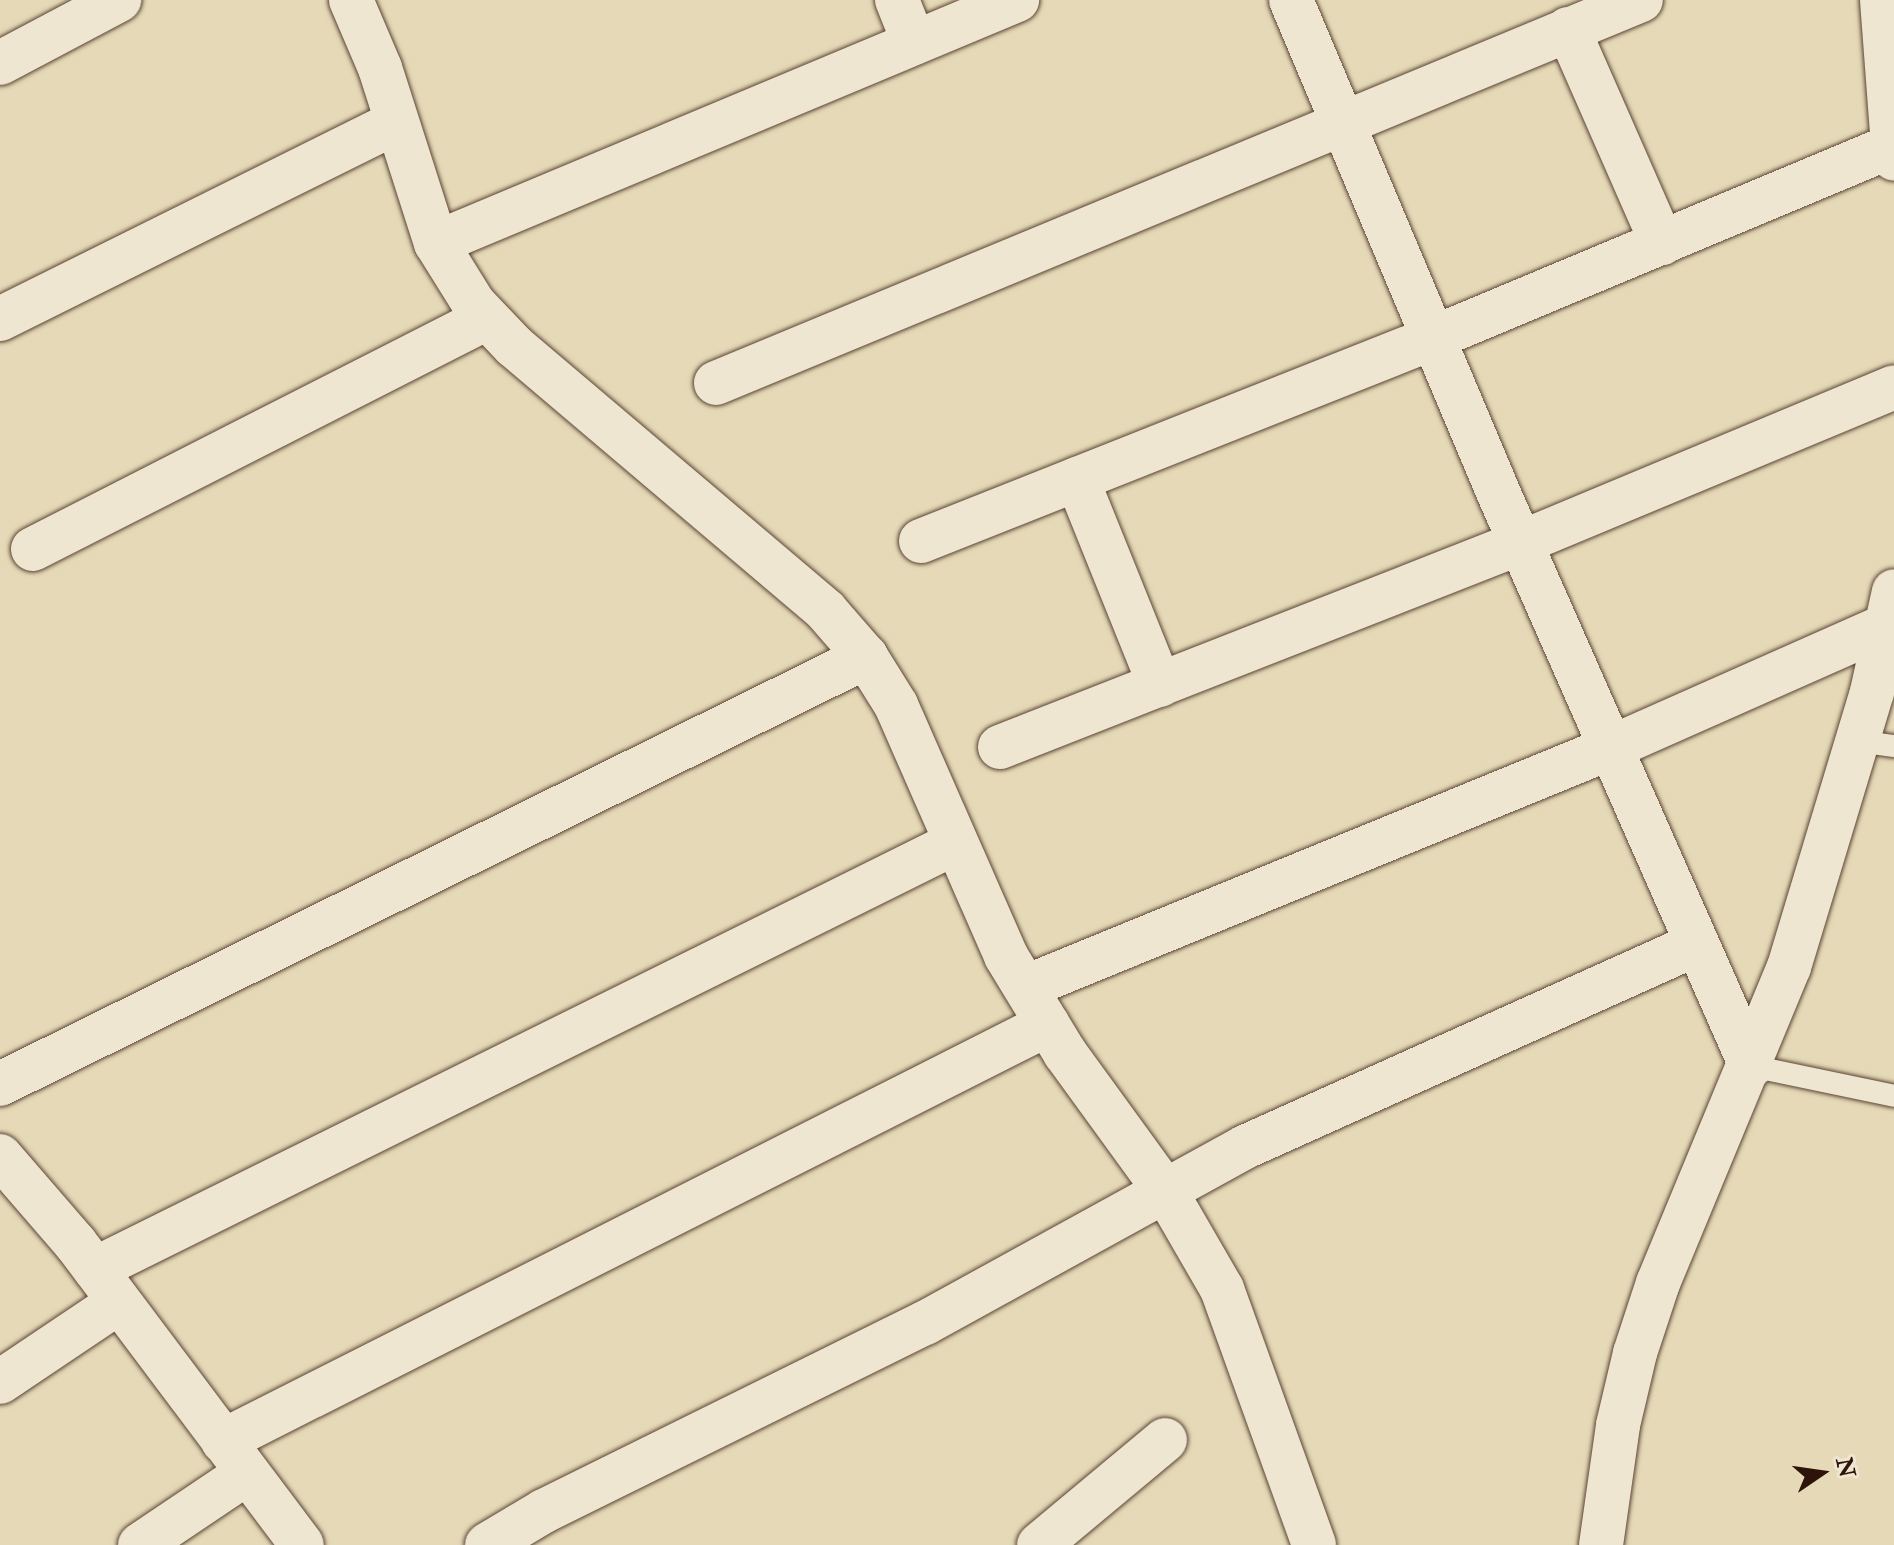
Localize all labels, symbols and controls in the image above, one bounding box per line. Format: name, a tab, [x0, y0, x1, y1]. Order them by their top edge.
north arrow	[1782, 1433, 1862, 1513]
text: N	[1830, 1455, 1861, 1480]

